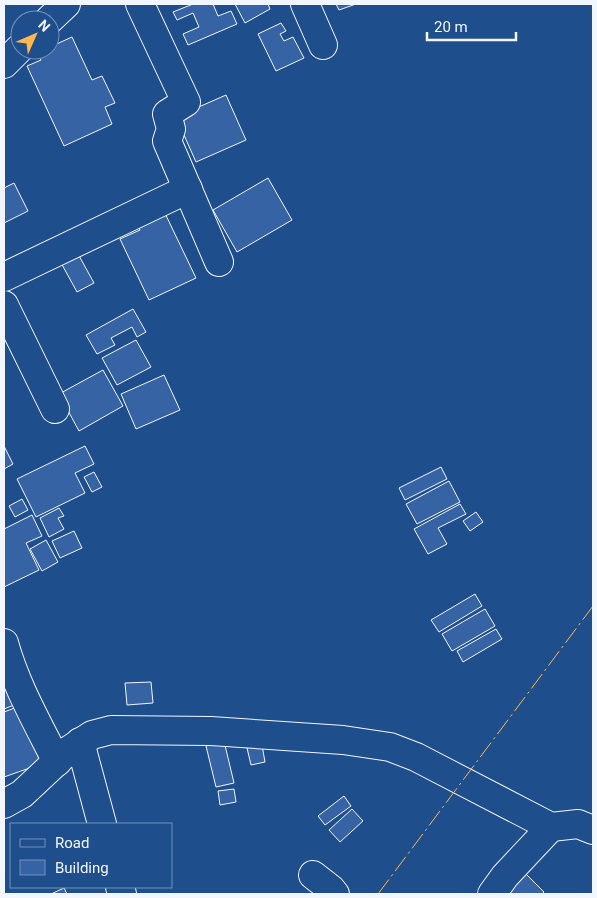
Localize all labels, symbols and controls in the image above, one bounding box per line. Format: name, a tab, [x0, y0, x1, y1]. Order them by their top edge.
north arrow	[10, 10, 60, 60]
scale bar	[427, 10, 516, 42]
text: N	[35, 17, 53, 35]
text: 20 m	[434, 18, 468, 36]
legend	[10, 823, 172, 888]
text: Road	[55, 834, 89, 852]
text: Building	[55, 859, 109, 877]

